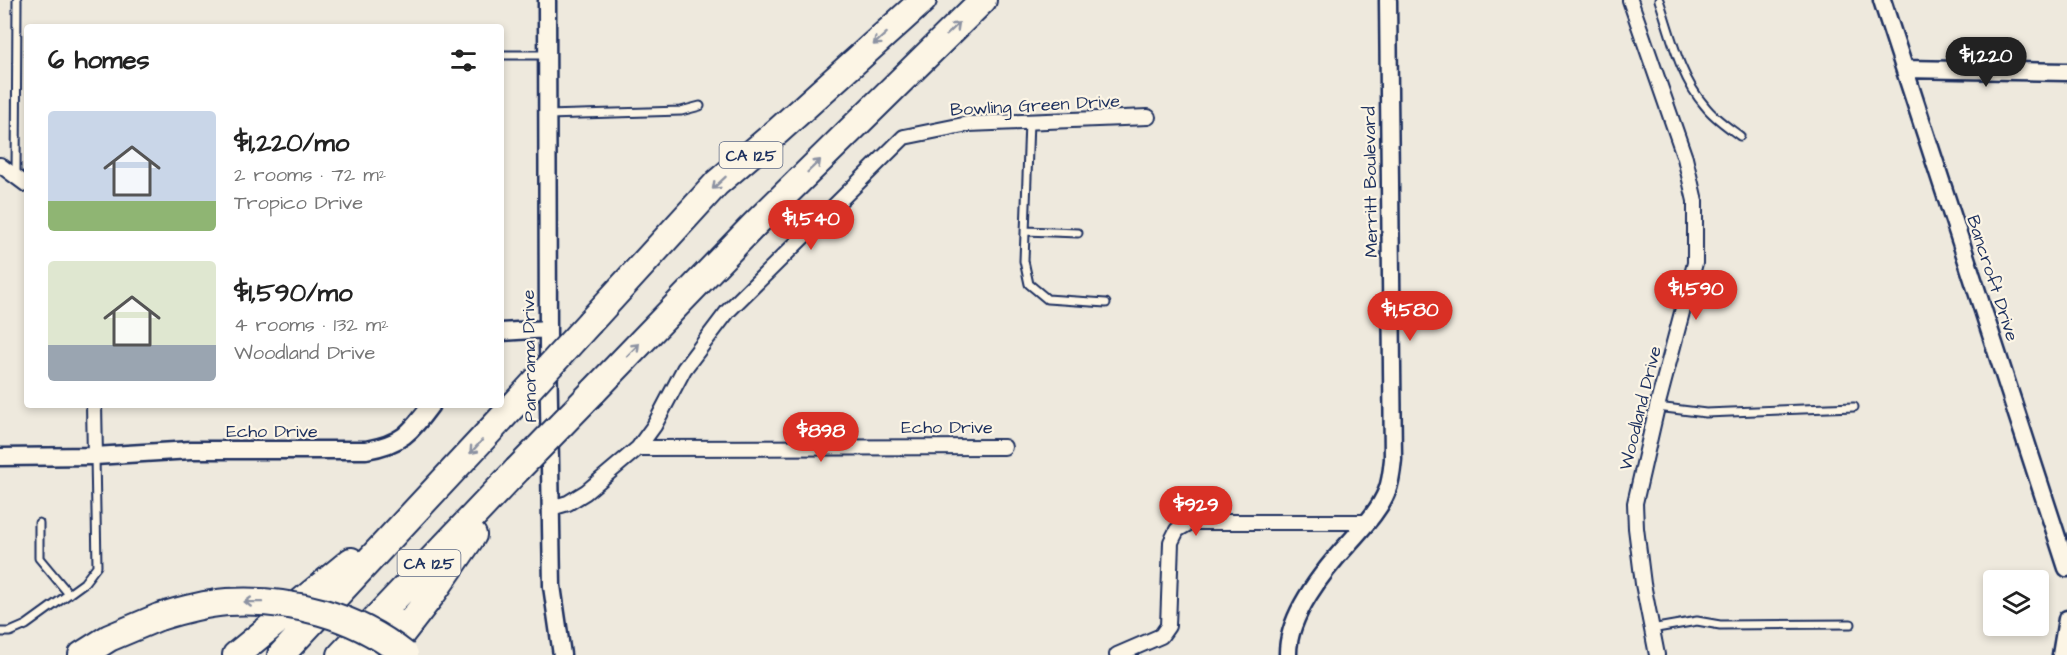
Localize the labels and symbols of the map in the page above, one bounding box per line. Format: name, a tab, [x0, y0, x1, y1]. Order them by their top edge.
one-way arrow	[946, 22, 961, 37]
one-way arrow	[873, 32, 888, 46]
pin: $1,220	[1937, 37, 2035, 88]
street label: Bowling Green Drive	[949, 89, 1121, 123]
street label: Merritt Boulevard	[1357, 106, 1384, 258]
road number: CA 125	[720, 142, 783, 168]
one-way arrow	[807, 159, 822, 173]
one-way arrow	[711, 176, 726, 190]
pin: $1,540	[762, 200, 860, 251]
street label: Bancroft Drive	[1960, 212, 2025, 345]
pin: $1,590	[1647, 270, 1745, 321]
street label: Panorama Drive	[516, 289, 543, 423]
pin: $1,580	[1361, 291, 1459, 342]
one-way arrow	[626, 343, 640, 358]
street label: Woodland Drive	[1613, 343, 1668, 473]
pin: $898	[785, 412, 857, 463]
street label: Echo Drive	[901, 415, 993, 440]
street label: Echo Drive	[226, 419, 318, 444]
one-way arrow	[469, 440, 483, 455]
pin: $929	[1160, 486, 1232, 537]
road number: CA 125	[398, 550, 460, 576]
one-way arrow	[244, 596, 264, 608]

